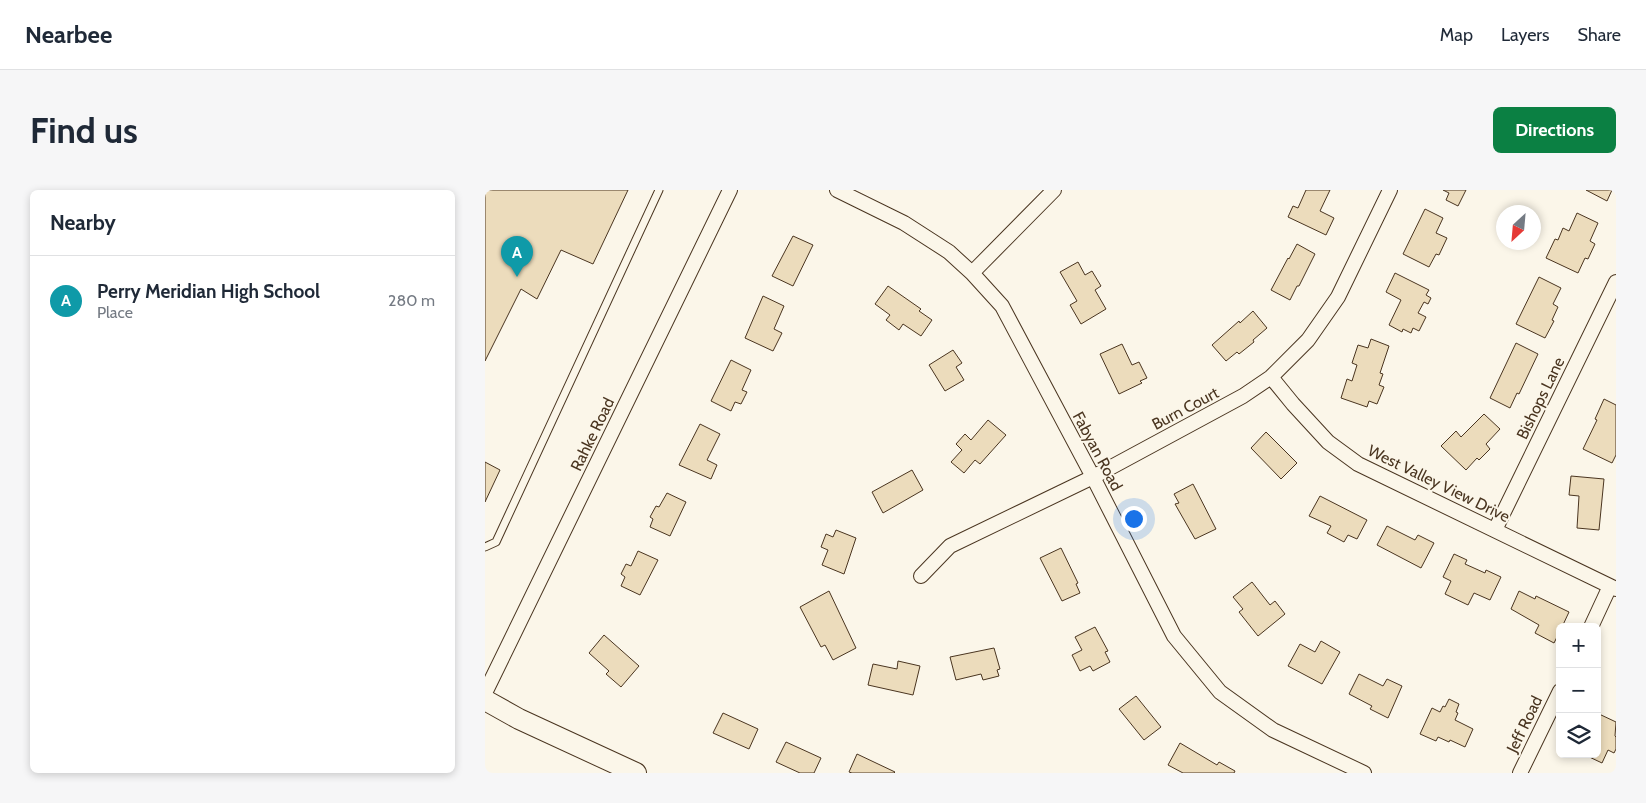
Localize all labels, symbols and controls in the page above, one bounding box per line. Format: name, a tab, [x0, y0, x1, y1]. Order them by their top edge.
text: Nearbee	[25, 20, 112, 49]
text: Map	[1440, 24, 1473, 46]
text: Layers	[1501, 24, 1550, 46]
text: Share	[1578, 24, 1621, 46]
button: Directions	[1493, 107, 1616, 153]
text: Find us	[30, 109, 138, 152]
north arrow	[1496, 205, 1541, 250]
text: Nearby	[50, 210, 116, 235]
pin: A	[501, 236, 533, 277]
text: Perry Meridian High School	[97, 280, 320, 303]
text: A	[61, 291, 71, 310]
text: 280 m	[388, 291, 435, 310]
text: Place	[97, 303, 133, 322]
street label: Bishops Lane	[1512, 354, 1568, 442]
street label: Burn Court	[1149, 383, 1222, 434]
street label: Rahke Road	[567, 394, 618, 474]
street label: Fabyan Road	[1069, 408, 1126, 494]
street label: West Valley View Drive	[1365, 441, 1513, 526]
your location	[1121, 506, 1147, 532]
map controls	[1556, 623, 1601, 758]
button: +	[1556, 623, 1601, 668]
button: −	[1556, 668, 1601, 713]
street label: Jeff Road	[1502, 693, 1546, 757]
button: layers	[1556, 713, 1601, 758]

